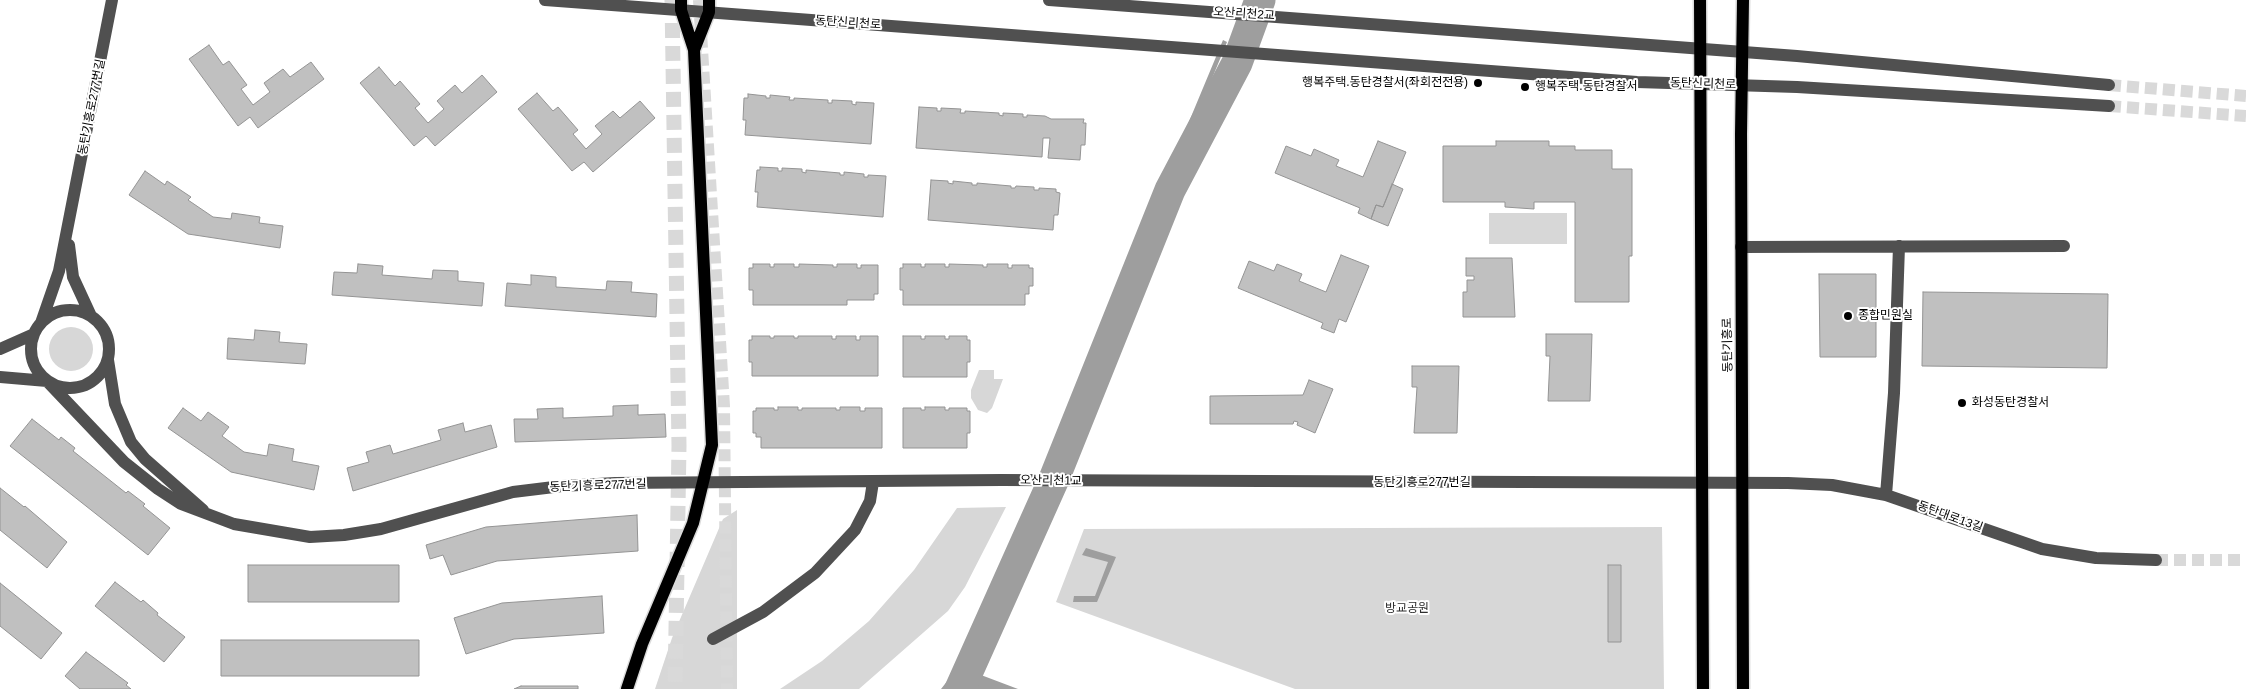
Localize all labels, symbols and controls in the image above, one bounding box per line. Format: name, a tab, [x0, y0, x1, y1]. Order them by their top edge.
street label: 오산리천2교	[1213, 5, 1275, 23]
street label: 동탄신리천로	[814, 14, 882, 32]
street label: 동탄기흥로277번길	[76, 58, 108, 156]
place label: 행복주택.동탄경찰서(좌회전전용)	[1302, 76, 1468, 90]
street label: 동탄신리천로	[1670, 76, 1736, 92]
marker: 행복주택.동탄경찰서(좌회전전용)	[1472, 77, 1484, 89]
place label: 행복주택.동탄경찰서	[1535, 80, 1638, 94]
marker: 행복주택.동탄경찰서	[1519, 81, 1531, 93]
place label: 종합민원실	[1858, 309, 1913, 323]
marker: 종합민원실	[1842, 310, 1854, 322]
street label: 동탄기흥로	[1720, 317, 1736, 373]
place label: 화성동탄경찰서	[1972, 396, 2049, 410]
marker: 화성동탄경찰서	[1956, 397, 1968, 409]
street label: 오산리천1교	[1020, 473, 1082, 489]
street label: 동탄기흥로277번길	[1373, 476, 1471, 490]
street label: 동탄기흥로277번길	[549, 477, 647, 495]
street label: 동탄대로13길	[1915, 499, 1985, 535]
park label: 방교공원	[1385, 602, 1429, 616]

